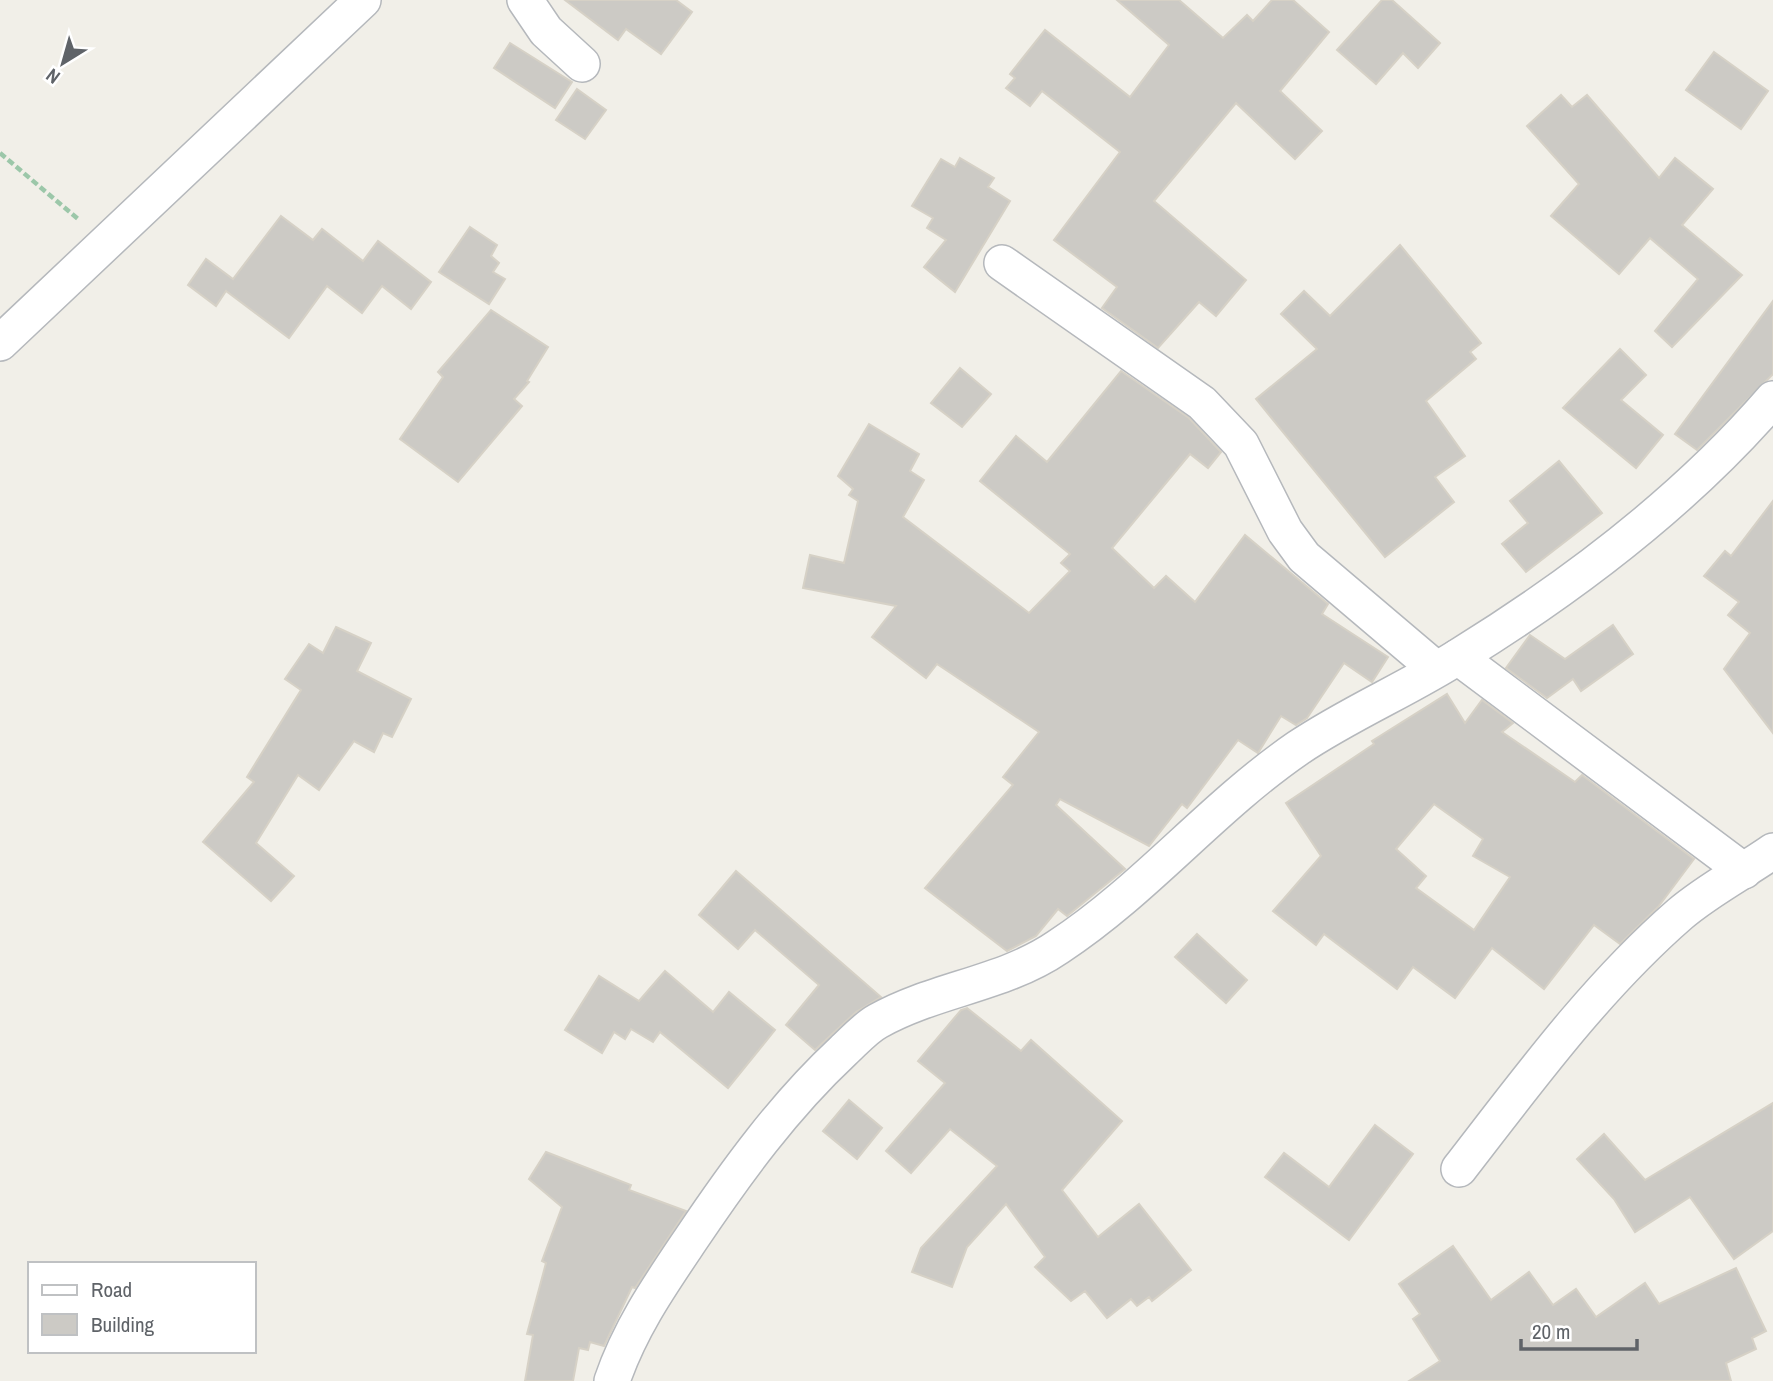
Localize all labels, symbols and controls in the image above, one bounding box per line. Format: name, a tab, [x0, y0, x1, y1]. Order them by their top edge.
north arrow	[28, 28, 98, 98]
text: N	[40, 63, 65, 90]
legend	[28, 1262, 256, 1353]
text: Road	[91, 1275, 132, 1304]
scale bar	[1521, 1308, 1636, 1352]
text: Building	[91, 1310, 155, 1339]
text: 20 m	[1532, 1317, 1570, 1346]

